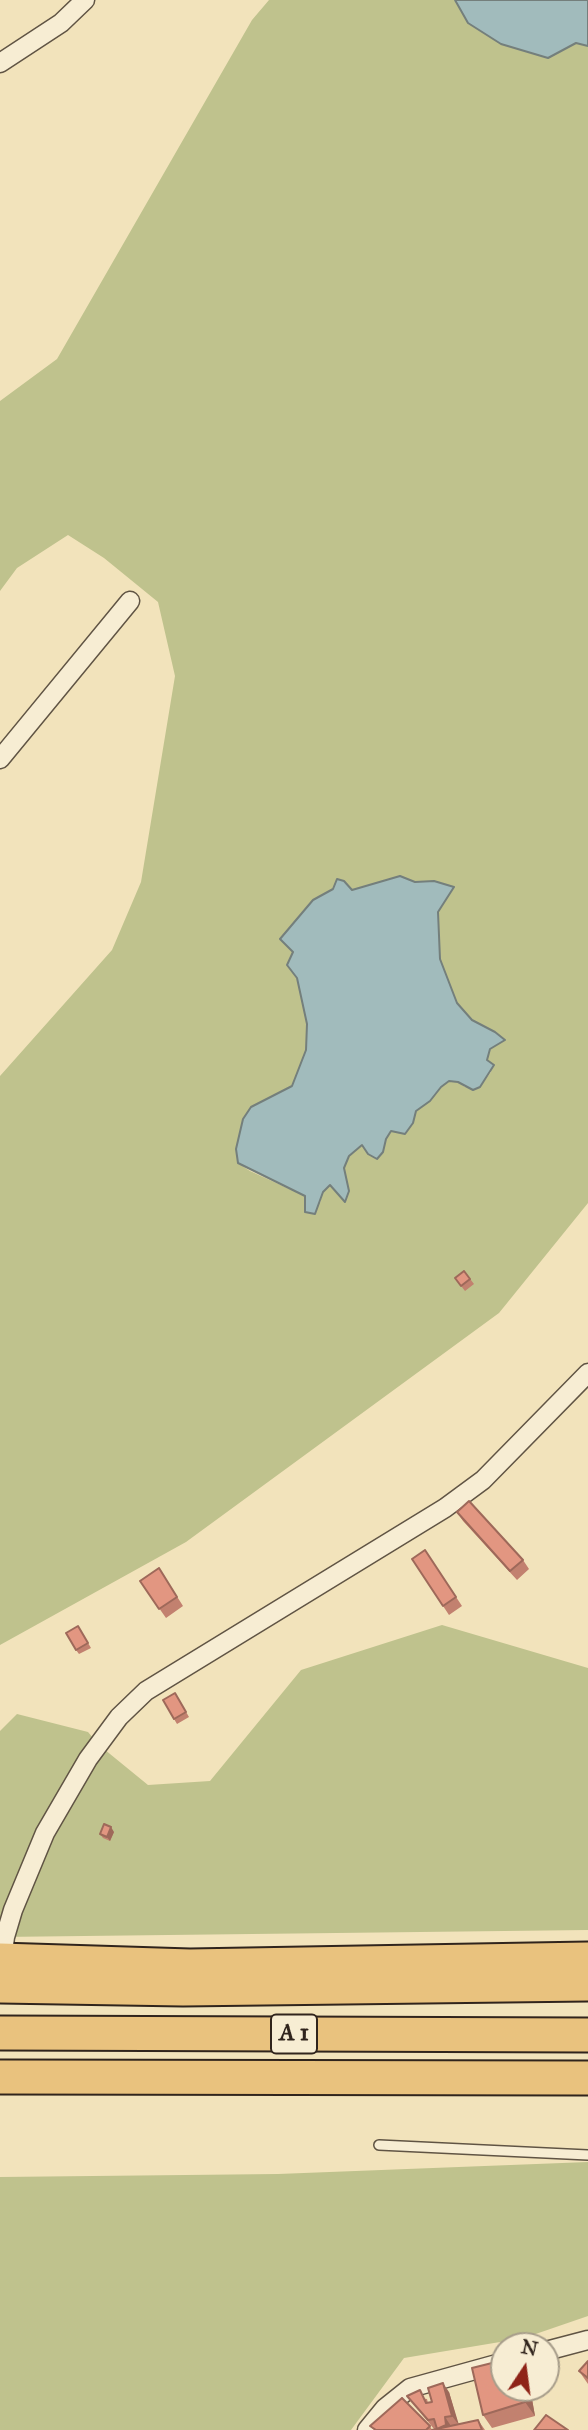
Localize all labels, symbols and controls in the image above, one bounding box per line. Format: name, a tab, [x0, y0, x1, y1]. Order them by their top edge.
road number: A 1	[271, 2014, 317, 2054]
north arrow	[490, 2332, 560, 2402]
text: N	[519, 2335, 540, 2361]

